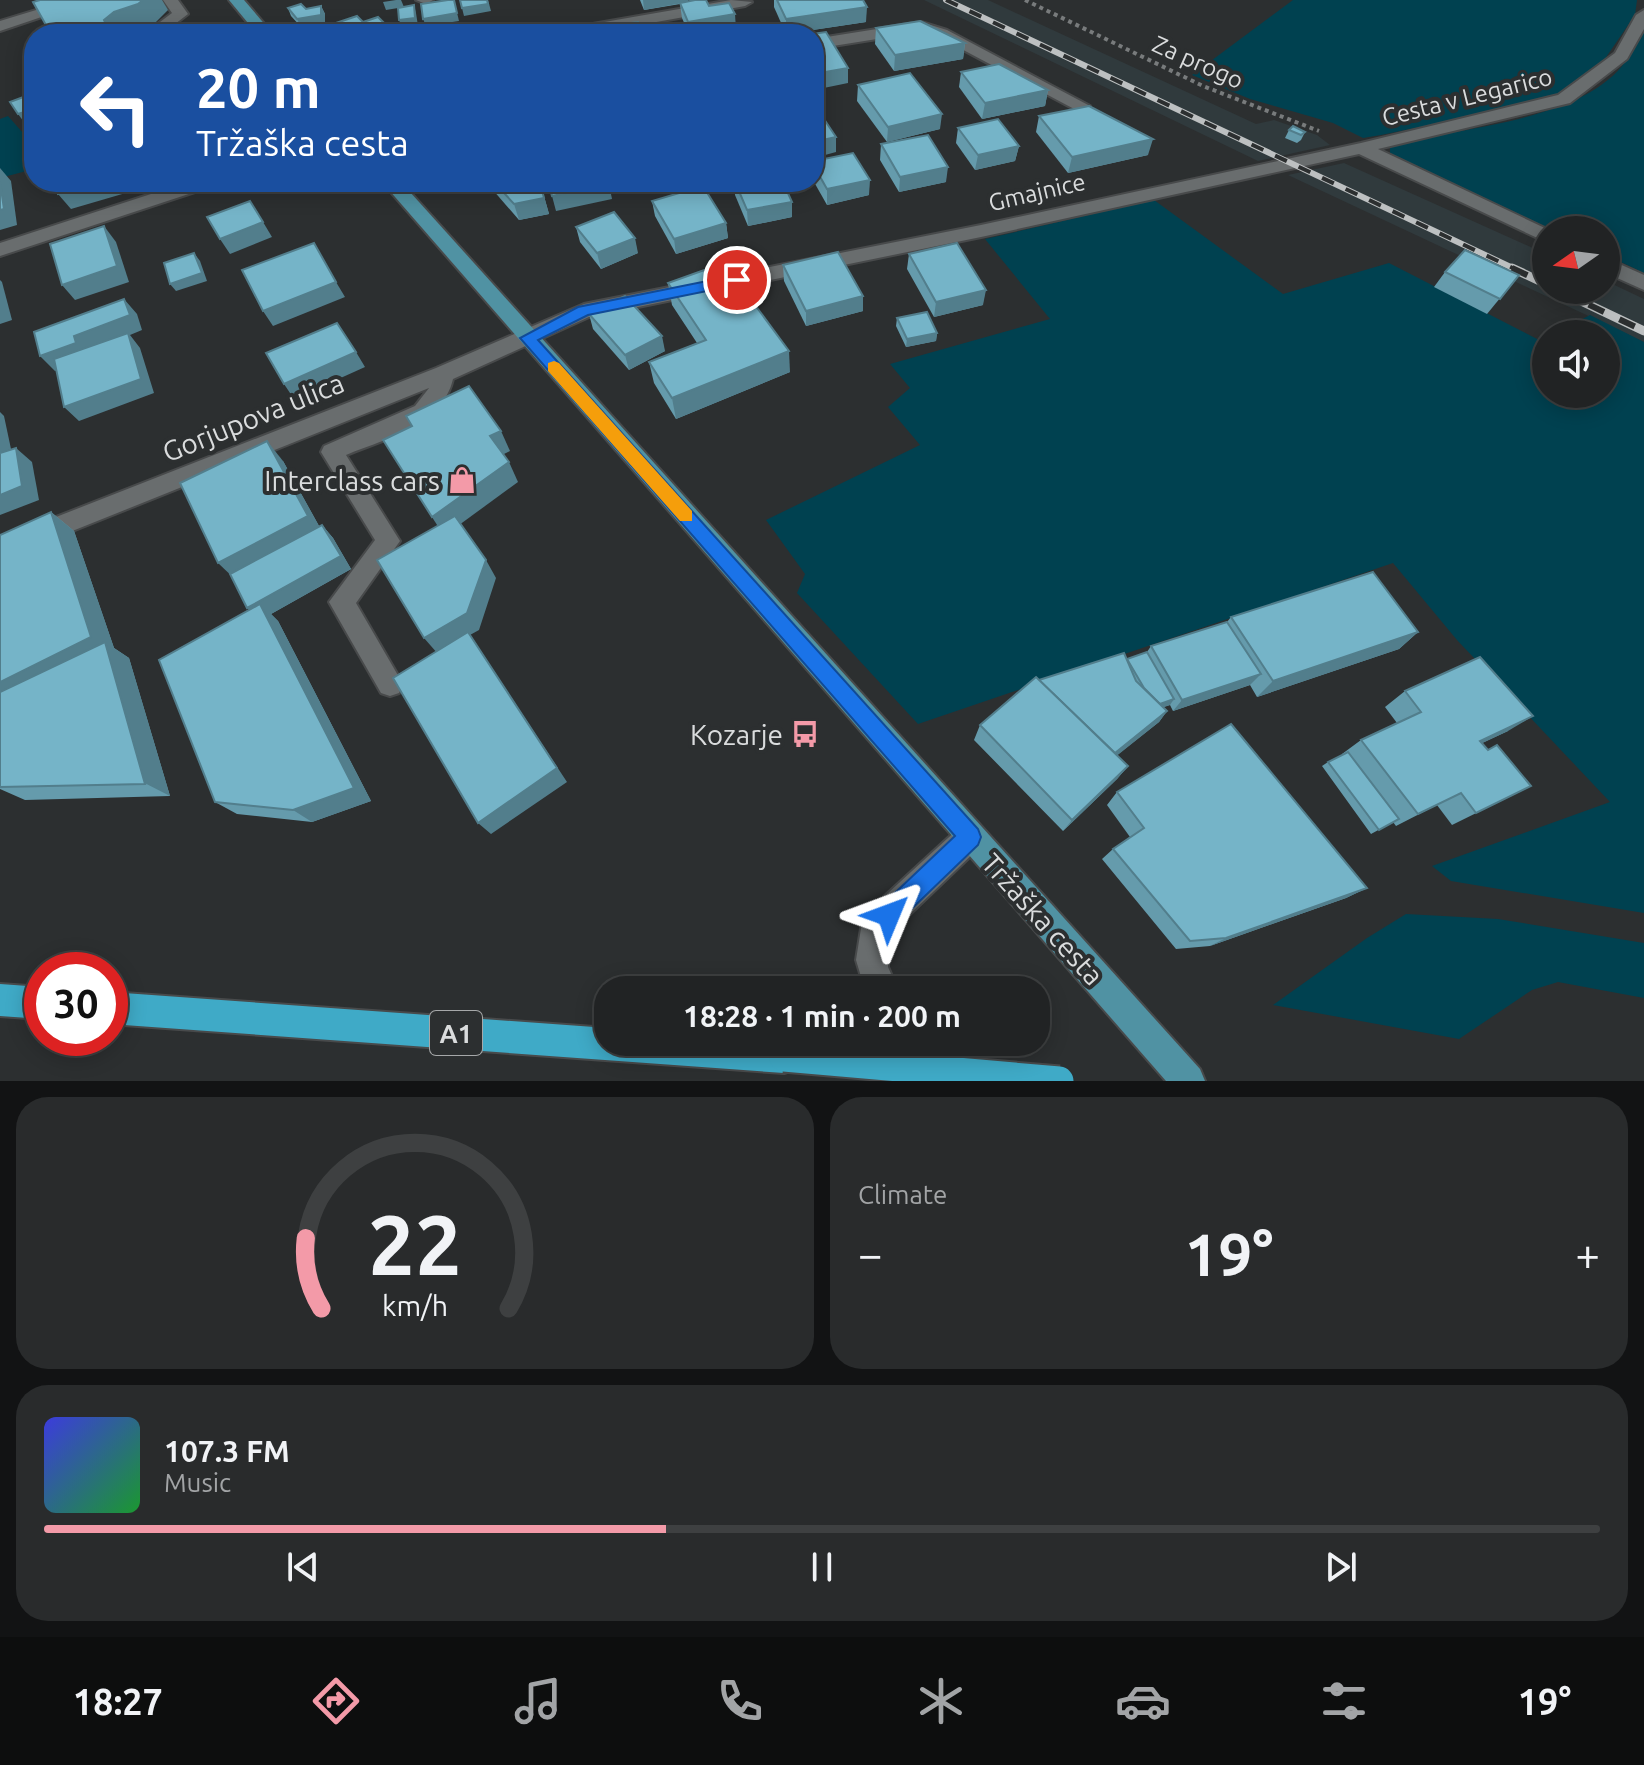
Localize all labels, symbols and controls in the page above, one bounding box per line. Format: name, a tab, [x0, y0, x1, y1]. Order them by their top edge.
street label: Za progo	[1148, 30, 1248, 94]
icon: left	[64, 56, 168, 160]
text: 20 m	[196, 56, 321, 119]
street label: Cesta v Legarico	[1379, 63, 1555, 131]
text: Tržaška cesta	[196, 122, 409, 163]
street label: Gmajnice	[986, 168, 1088, 216]
north arrow	[1532, 216, 1620, 304]
map controls	[1532, 216, 1620, 408]
pin	[703, 246, 771, 314]
icon: arrive	[715, 258, 759, 302]
button: sound	[1532, 320, 1620, 408]
street label: Gorjupova ulica	[158, 366, 348, 468]
place label: Interclass cars	[264, 465, 440, 496]
shop icon: Interclass cars	[447, 465, 477, 495]
place label: Kozarje	[690, 719, 783, 750]
bus stop icon: Kozarje	[790, 719, 820, 749]
street label: Tržaška cesta	[976, 847, 1110, 991]
position arrow	[847, 873, 931, 957]
speed limit sign: 30	[24, 952, 128, 1056]
text: 18:28 · 1 min · 200 m	[683, 999, 961, 1033]
road number: A1	[430, 1011, 482, 1055]
text: Climate	[858, 1180, 947, 1209]
text: 22	[368, 1197, 462, 1291]
text: 19°	[1185, 1220, 1273, 1287]
text: −	[858, 1229, 883, 1278]
text: +	[1575, 1229, 1600, 1278]
text: km/h	[382, 1289, 448, 1321]
text: 107.3 FM	[164, 1434, 290, 1468]
text: Music	[164, 1468, 231, 1497]
icon: previous	[281, 1545, 325, 1589]
icon: pause	[800, 1545, 844, 1589]
icon: next	[1319, 1545, 1363, 1589]
icon: directions	[308, 1673, 364, 1729]
icon: music	[510, 1673, 566, 1729]
icon: phone	[712, 1673, 768, 1729]
icon: climate	[913, 1673, 969, 1729]
icon: car	[1115, 1673, 1171, 1729]
icon: filters	[1316, 1673, 1372, 1729]
text: 18:27	[73, 1681, 163, 1722]
text: 19°	[1518, 1681, 1571, 1722]

